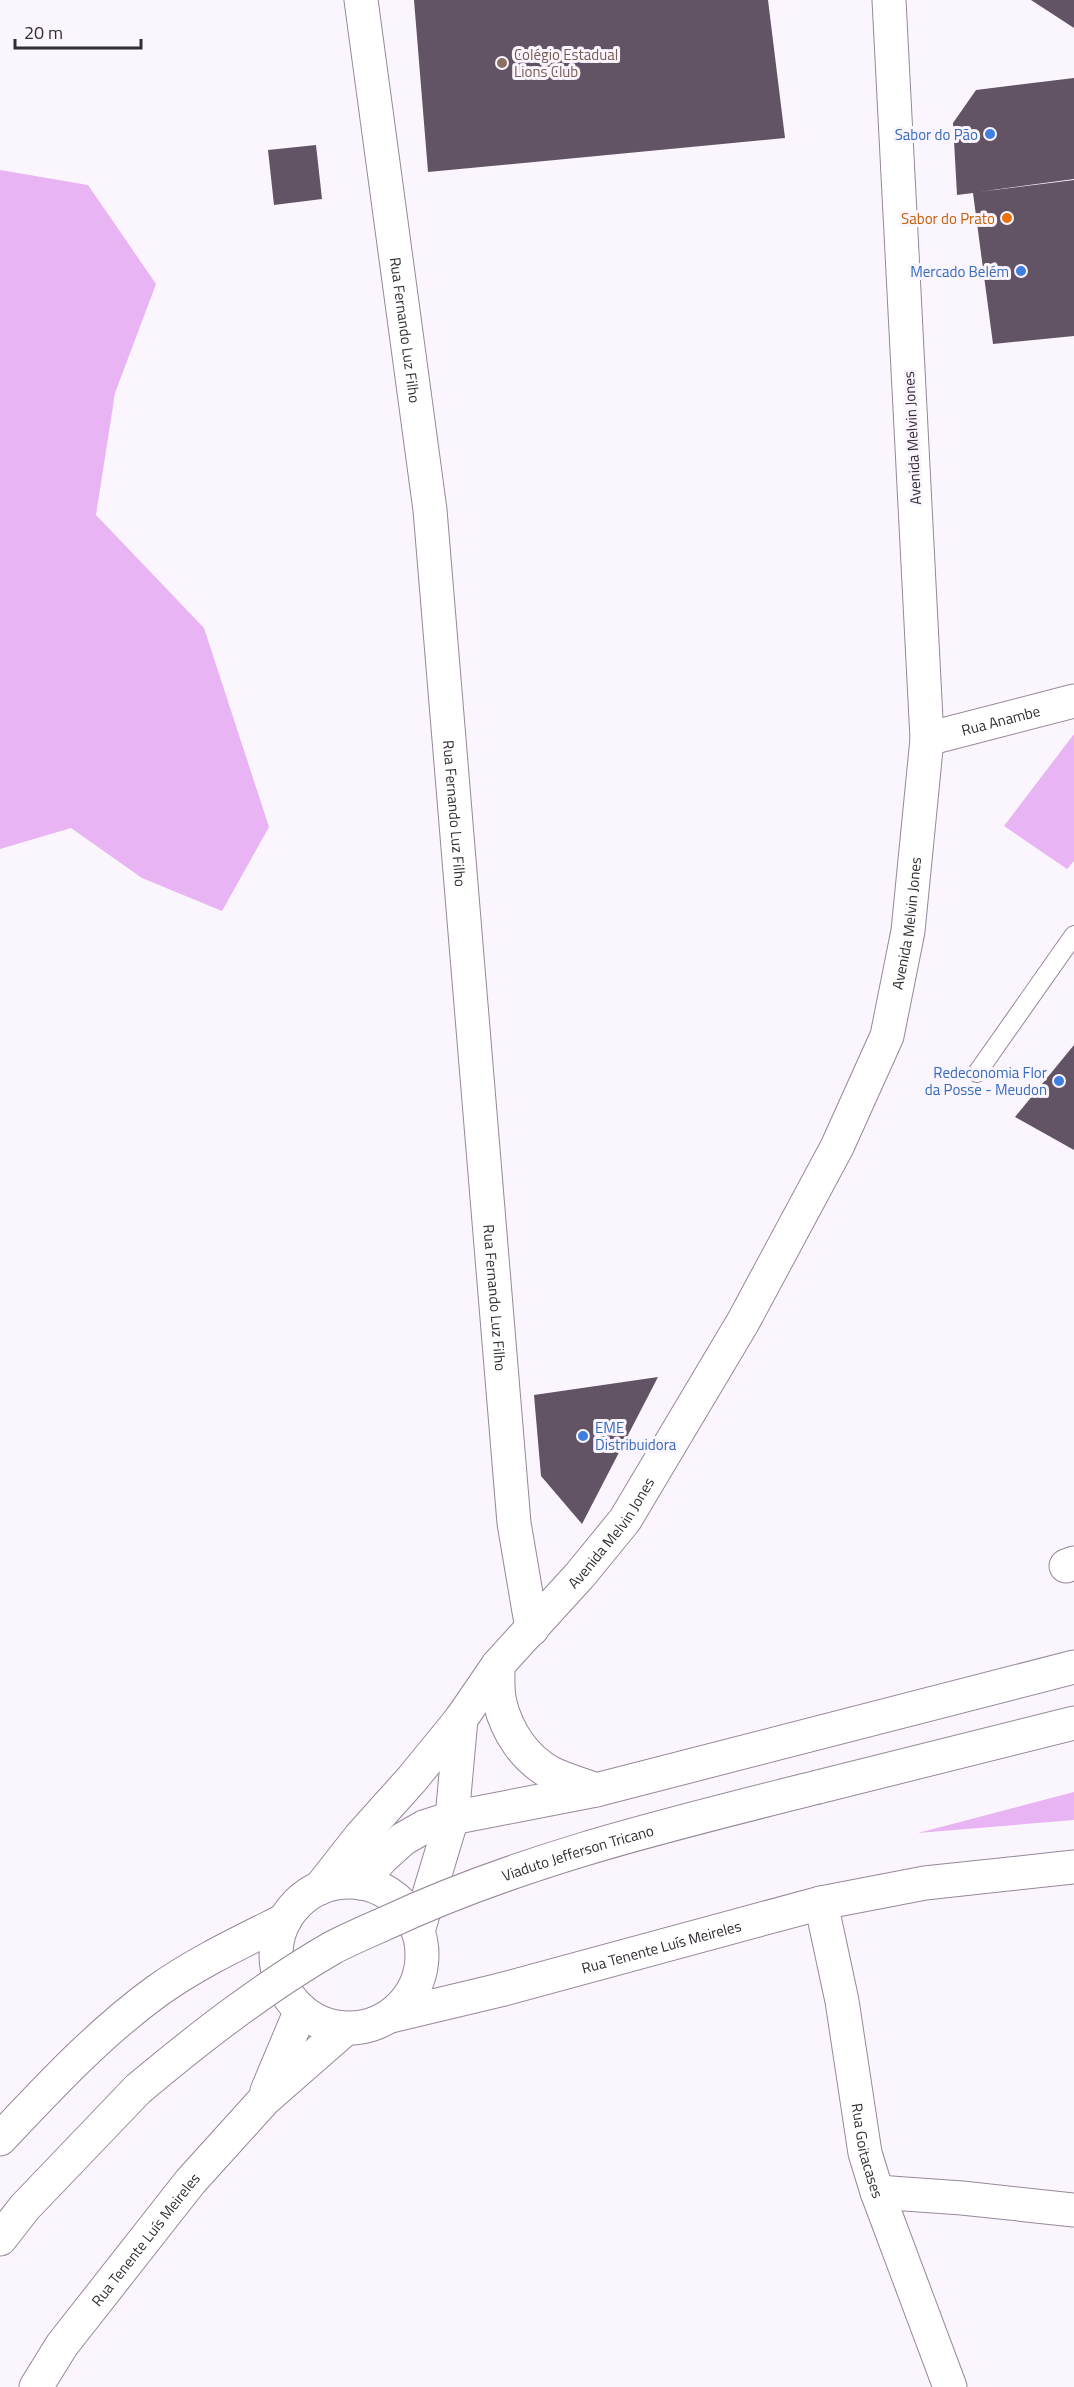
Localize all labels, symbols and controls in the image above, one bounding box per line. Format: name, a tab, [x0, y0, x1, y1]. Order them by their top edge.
scale bar	[15, 12, 141, 50]
text: 20 m	[24, 19, 63, 46]
place label: Colégio Estadual Lions Club	[514, 43, 618, 83]
marker: Colégio Estadual Lions Club	[495, 56, 509, 70]
place label: Sabor do Pão	[895, 123, 978, 146]
marker: Sabor do Pão	[983, 127, 997, 141]
place label: Sabor do Prato	[901, 207, 995, 230]
marker: Sabor do Prato	[1000, 211, 1014, 225]
street label: Rua Fernando Luz Filho	[384, 256, 427, 404]
place label: Mercado Belém	[910, 260, 1009, 283]
marker: Mercado Belém	[1014, 264, 1028, 278]
street label: Avenida Melvin Jones	[897, 371, 927, 505]
street label: Rua Anambe	[959, 699, 1042, 741]
street label: Rua Fernando Luz Filho	[438, 739, 473, 888]
street label: Avenida Melvin Jones	[885, 856, 927, 991]
place label: Redeconomia Flor da Posse - Meudon	[925, 1061, 1047, 1101]
marker: Redeconomia Flor da Posse - Meudon	[1052, 1074, 1066, 1088]
street label: Rua Fernando Luz Filho	[478, 1223, 513, 1372]
place label: EME Distribuidora	[595, 1416, 677, 1456]
marker: EME Distribuidora	[576, 1429, 590, 1443]
street label: Avenida Melvin Jones	[562, 1473, 660, 1593]
street label: Viaduto Jefferson Tricano	[498, 1818, 656, 1887]
street label: Rua Tenente Luís Meireles	[579, 1914, 744, 1979]
street label: Rua Goitacases	[846, 2101, 890, 2201]
street label: Rua Tenente Luís Meireles	[85, 2167, 205, 2311]

